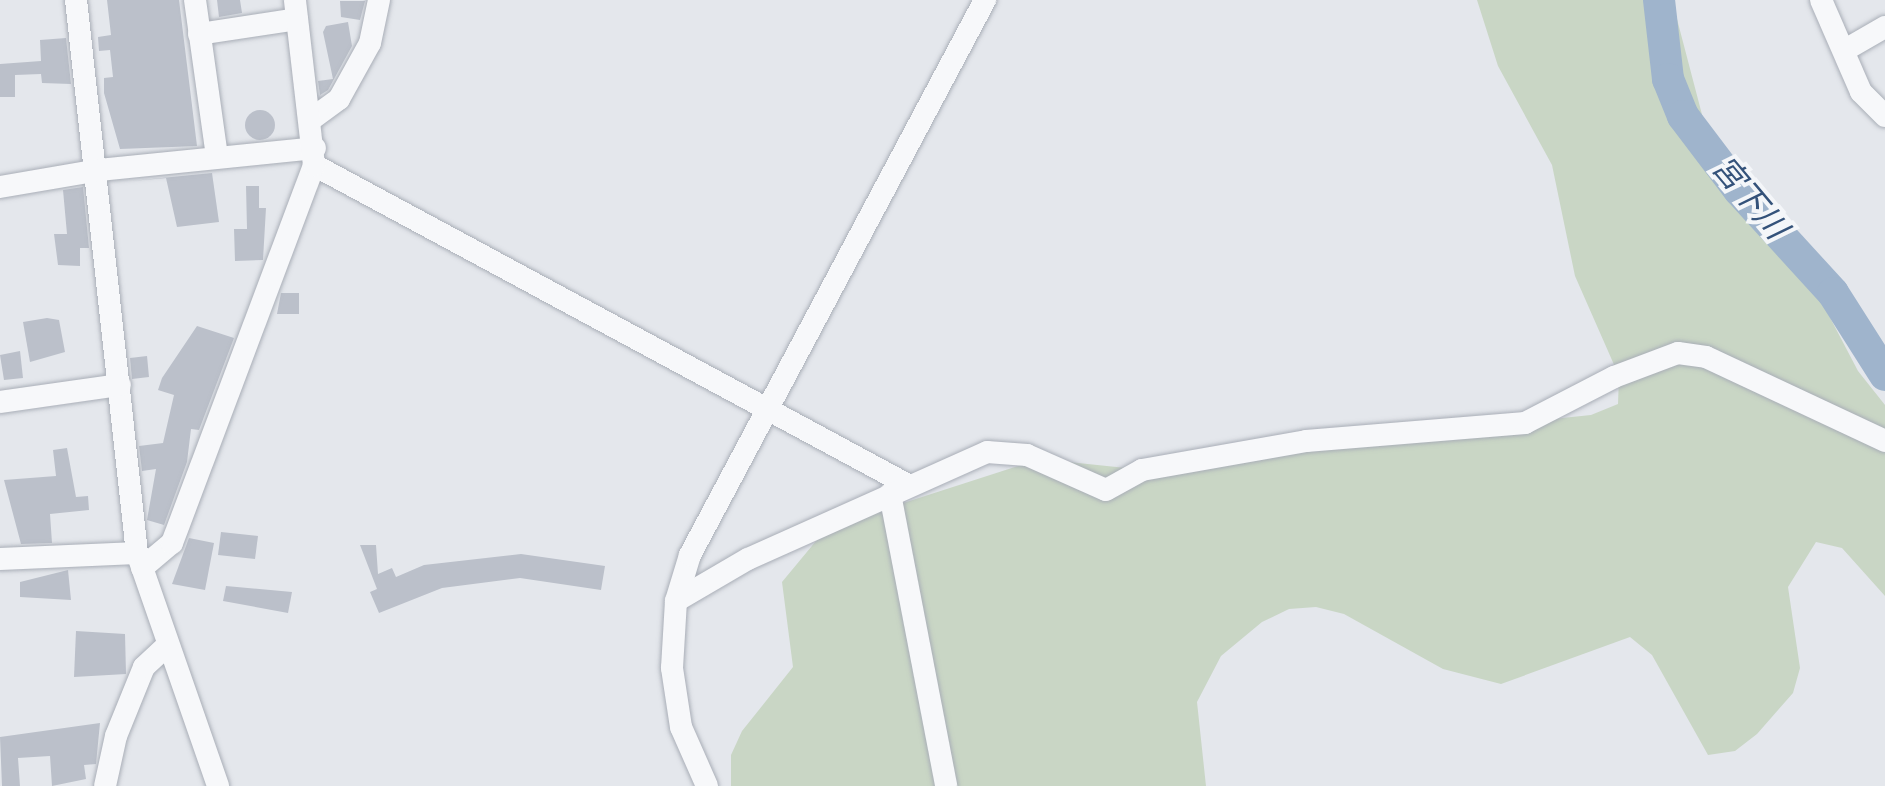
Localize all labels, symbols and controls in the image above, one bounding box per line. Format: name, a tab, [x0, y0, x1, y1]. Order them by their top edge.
water label: 宮下川	[1703, 149, 1795, 247]

